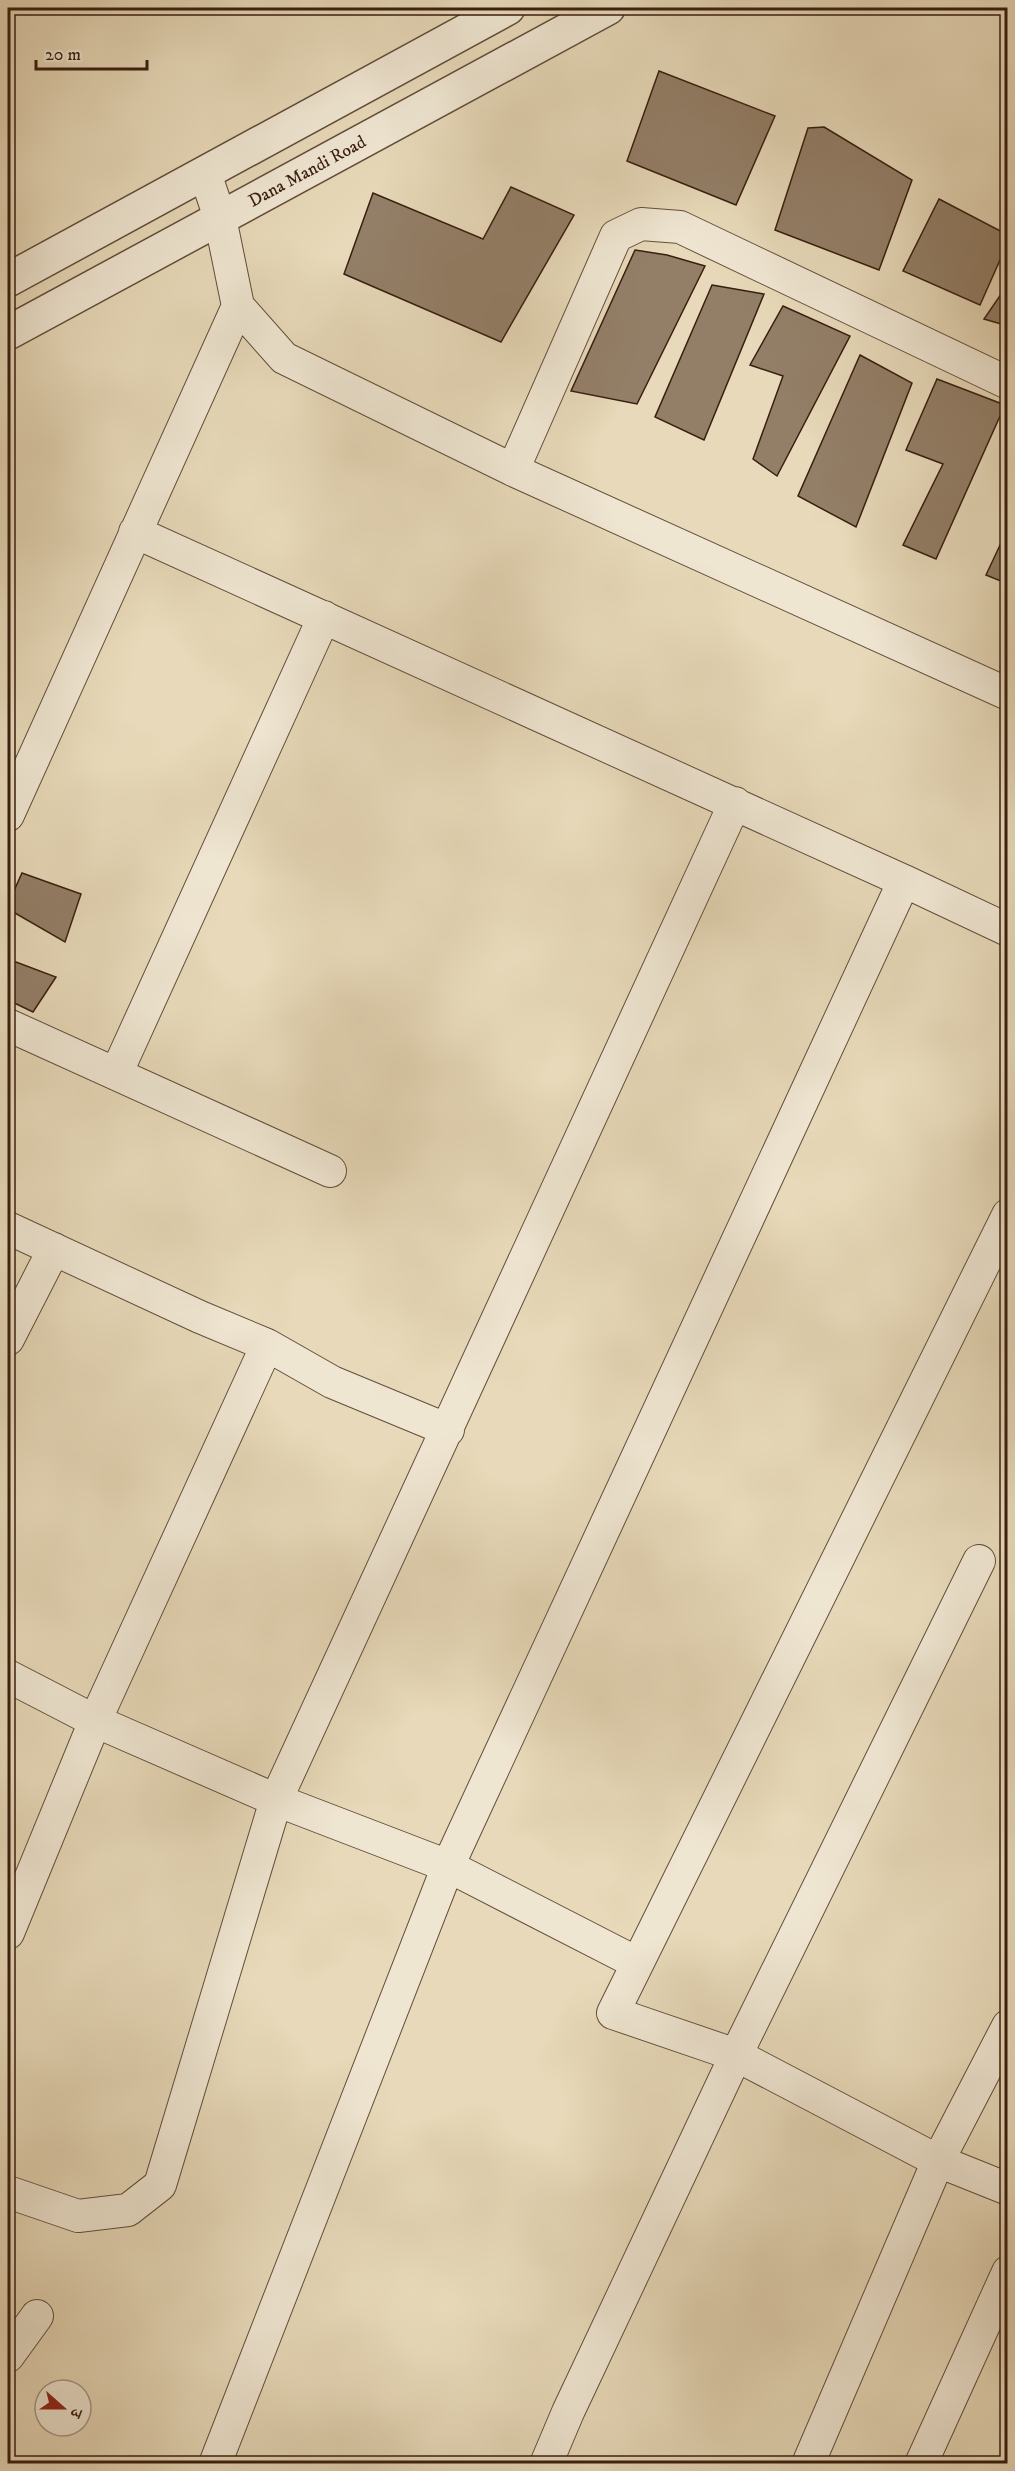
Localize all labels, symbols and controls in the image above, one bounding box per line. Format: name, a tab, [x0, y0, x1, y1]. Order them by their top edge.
scale bar	[36, 33, 147, 71]
text: 20 m	[45, 44, 81, 66]
street label: Dana Mandi Road	[245, 131, 370, 213]
north arrow	[33, 2378, 93, 2438]
text: उ	[65, 2405, 87, 2422]

